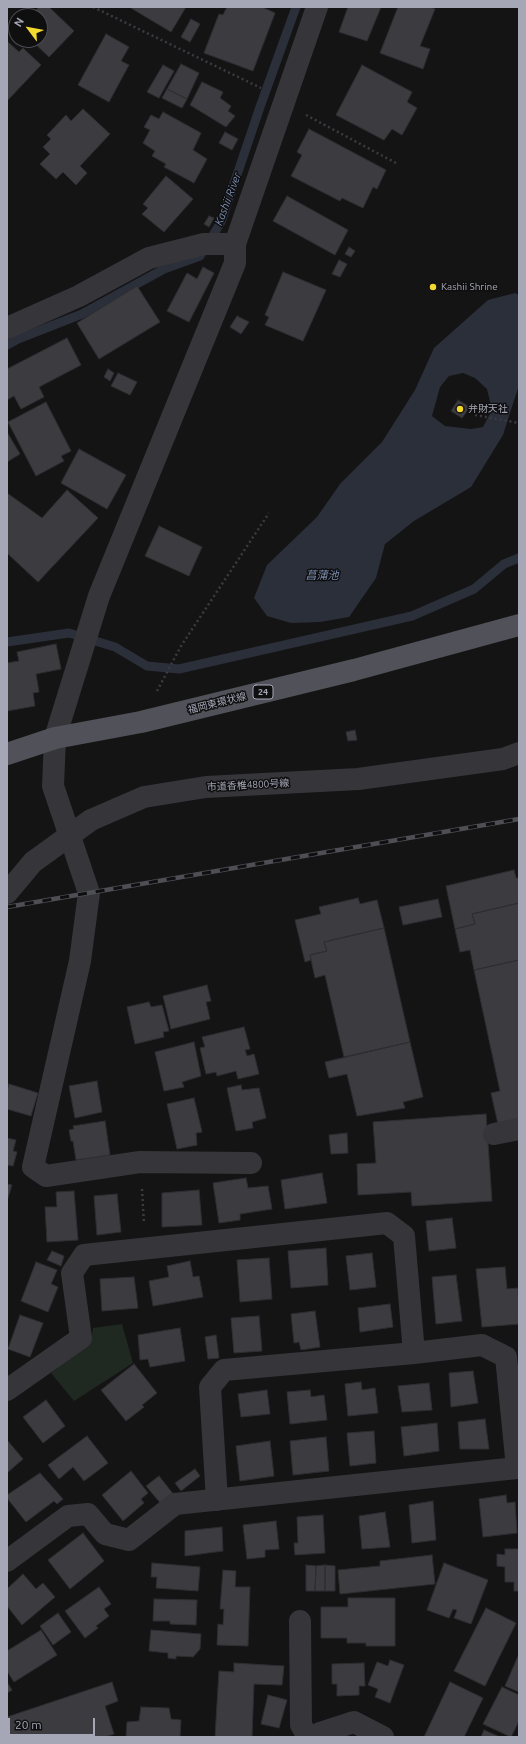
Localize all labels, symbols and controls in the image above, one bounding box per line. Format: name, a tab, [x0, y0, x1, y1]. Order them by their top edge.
north arrow	[8, 8, 48, 48]
text: N	[11, 16, 26, 29]
water label: Kashii River	[212, 171, 244, 227]
place label: Kashii Shrine	[441, 281, 498, 293]
marker: Kashii Shrine	[428, 282, 438, 292]
place label: 弁財天社	[468, 403, 508, 415]
marker: 弁財天社	[455, 404, 465, 414]
water label: 菖蒲池	[306, 568, 338, 582]
road number: 24	[253, 685, 273, 699]
street label: 福岡東環状線	[186, 690, 248, 716]
street label: 市道香椎4800号線	[206, 777, 290, 793]
scale bar	[10, 1710, 97, 1736]
text: 20 m	[15, 1718, 42, 1731]

